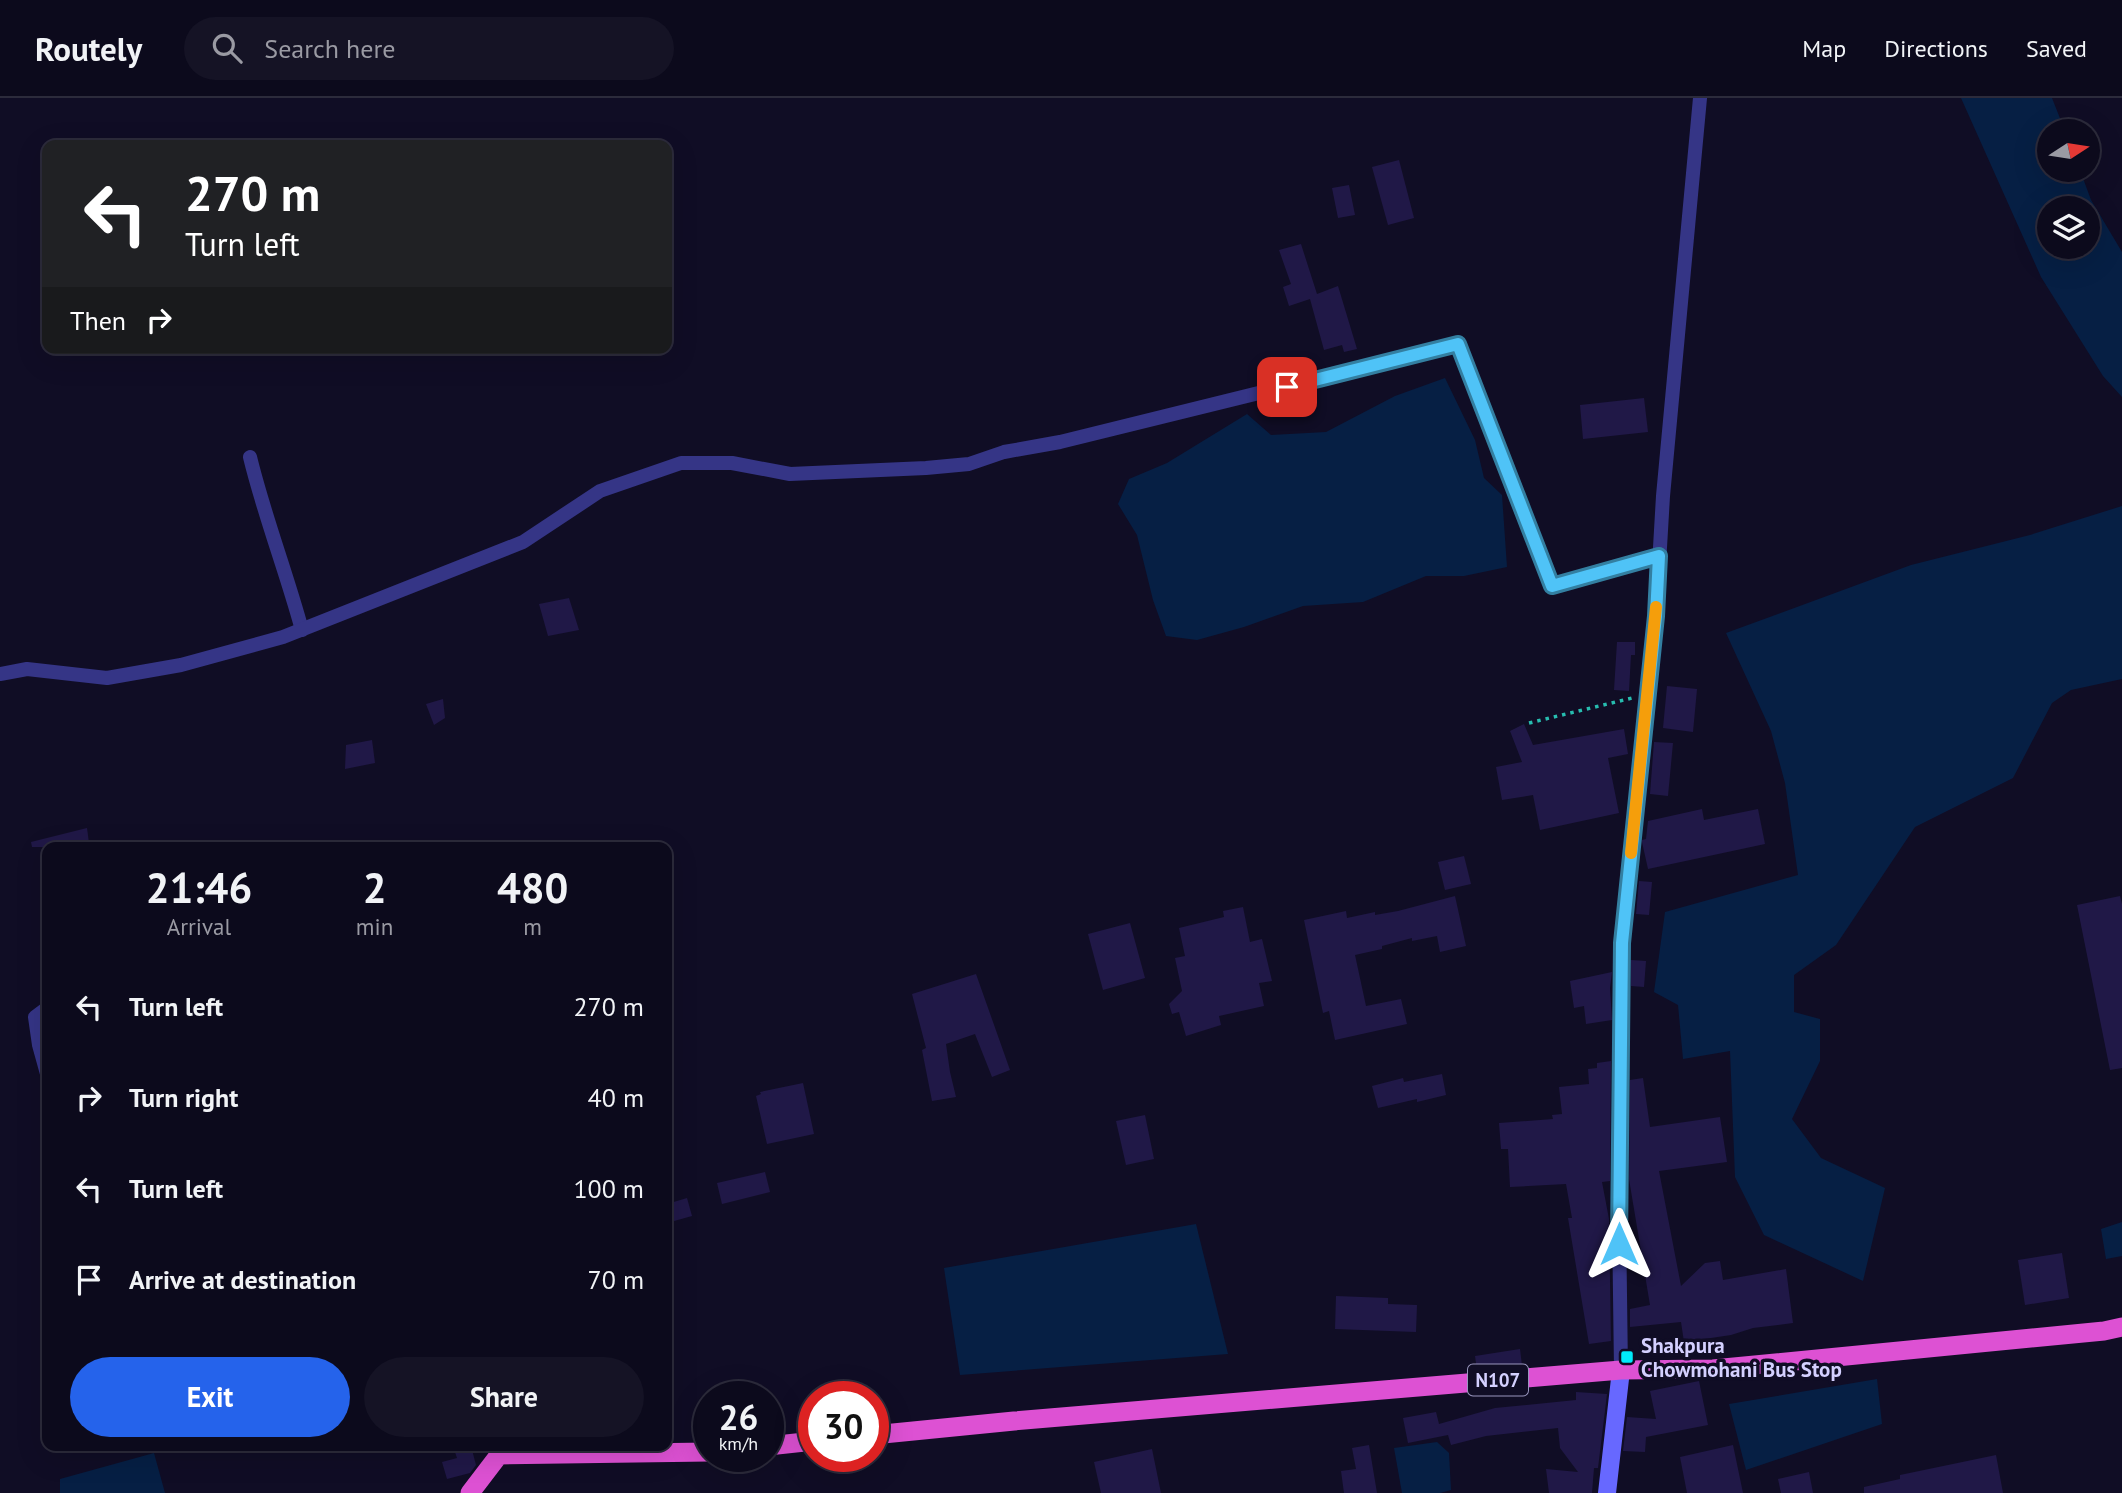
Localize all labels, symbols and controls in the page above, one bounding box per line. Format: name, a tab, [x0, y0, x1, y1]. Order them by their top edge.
search box	[184, 17, 674, 80]
text: Routely	[35, 27, 142, 70]
icon: search	[208, 29, 246, 67]
text: Search here	[264, 32, 395, 65]
text: Map	[1802, 33, 1846, 64]
text: Directions	[1884, 33, 1988, 64]
text: Saved	[2026, 33, 2087, 64]
north arrow	[2037, 119, 2100, 182]
map controls	[2037, 119, 2100, 259]
text: 270 m	[185, 161, 320, 225]
icon: left	[70, 168, 161, 259]
button: layers	[2037, 196, 2100, 259]
text: Turn left	[185, 223, 300, 265]
icon: right	[140, 301, 178, 339]
text: Then	[70, 304, 126, 337]
pin	[1257, 357, 1317, 417]
icon: arrive	[1268, 368, 1306, 406]
text: 21:46	[146, 860, 252, 915]
text: 2	[363, 860, 386, 915]
text: 480	[497, 860, 568, 915]
text: Arrival	[167, 912, 231, 941]
text: min	[356, 912, 393, 941]
text: m	[523, 912, 542, 941]
icon: left	[70, 988, 108, 1026]
text: Turn left	[129, 990, 223, 1023]
text: 270 m	[573, 990, 644, 1023]
icon: right	[70, 1079, 108, 1117]
text: Turn right	[129, 1081, 238, 1114]
text: 40 m	[588, 1081, 644, 1114]
icon: left	[70, 1170, 108, 1208]
text: Turn left	[129, 1172, 223, 1205]
text: 100 m	[573, 1172, 644, 1205]
position arrow	[1582, 1207, 1656, 1281]
icon: arrive	[70, 1261, 108, 1299]
text: Arrive at destination	[129, 1263, 356, 1296]
text: 70 m	[588, 1263, 644, 1296]
place label: Shakpura Chowmohani Bus Stop	[1641, 1332, 1842, 1383]
marker: Shakpura Chowmohani Bus Stop	[1619, 1349, 1635, 1365]
button: Exit	[70, 1357, 350, 1437]
button: Share	[364, 1357, 644, 1437]
road number: N107	[1468, 1364, 1528, 1396]
speed limit sign: 30	[798, 1381, 889, 1472]
text: 26	[719, 1394, 758, 1440]
text: km/h	[719, 1432, 758, 1455]

